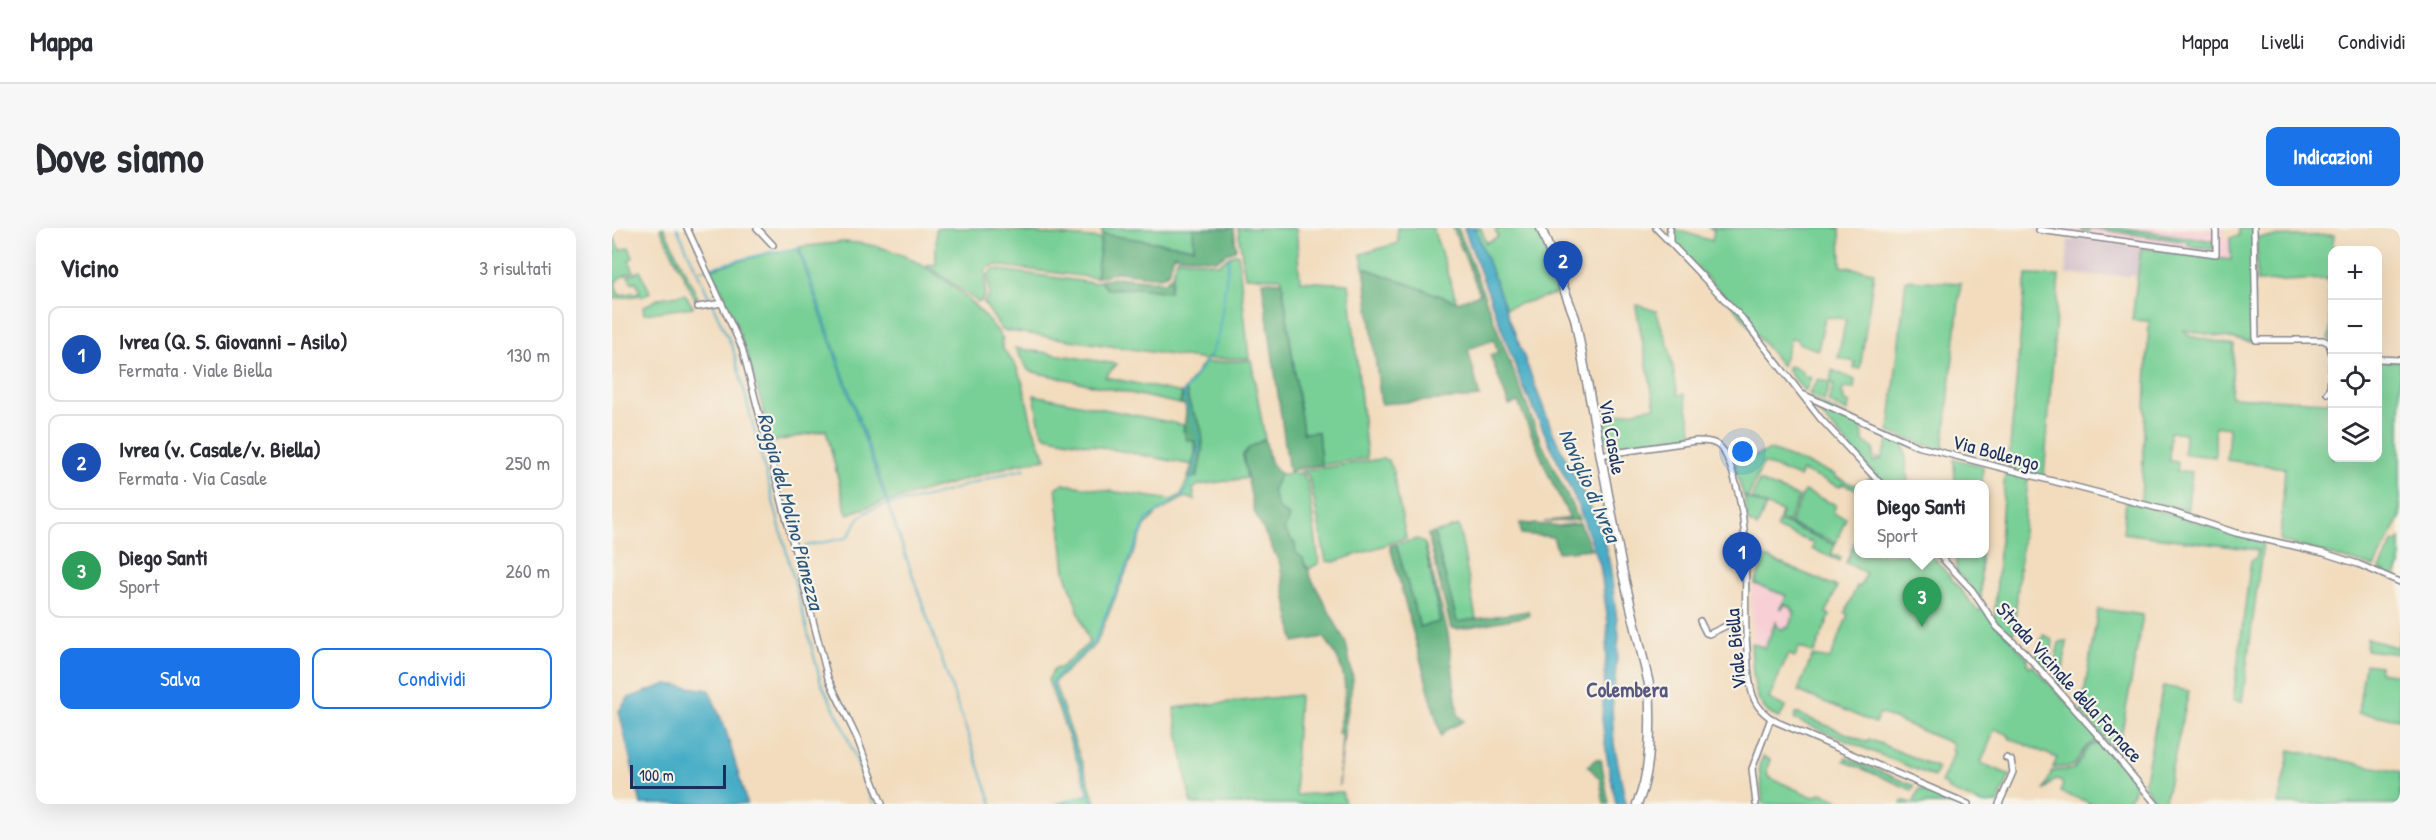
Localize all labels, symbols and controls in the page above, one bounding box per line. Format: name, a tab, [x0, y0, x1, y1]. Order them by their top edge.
text: Mappa	[30, 22, 93, 60]
text: Mappa	[2182, 27, 2229, 56]
text: Livelli	[2262, 27, 2305, 56]
text: Condividi	[2338, 27, 2406, 56]
button: Indicazioni	[2266, 127, 2400, 186]
text: Dove siamo	[36, 128, 204, 185]
pin: 2	[1544, 242, 1582, 291]
map controls	[2328, 246, 2382, 462]
button: +	[2328, 246, 2382, 300]
text: Vicino	[60, 250, 119, 285]
text: 3 risultati	[479, 254, 552, 281]
button: −	[2328, 300, 2382, 354]
text: Ivrea (Q. S. Giovanni - Asilo)	[119, 326, 348, 356]
text: 1	[78, 341, 85, 368]
text: 130 m	[507, 341, 550, 368]
button: locate	[2328, 354, 2382, 408]
text: Fermata · Viale Biella	[119, 356, 272, 383]
street label: Via Casale	[1593, 397, 1633, 477]
button: layers	[2328, 408, 2382, 462]
water label: Roggia del Molino Pianezza	[751, 409, 832, 615]
water label: Naviglio di Ivrea	[1552, 424, 1629, 549]
street label: Via Bollengo	[1950, 427, 2042, 477]
text: Ivrea (v. Casale/v. Biella)	[119, 434, 321, 464]
your location	[1728, 437, 1757, 466]
text: 2	[77, 449, 86, 476]
text: 250 m	[505, 449, 550, 476]
text: Fermata · Via Casale	[119, 464, 267, 491]
popup	[1854, 480, 1989, 558]
text: Diego Santi	[1877, 491, 1966, 521]
text: Sport	[1877, 521, 1917, 548]
pin: 1	[1722, 532, 1762, 582]
text: Diego Santi	[119, 542, 208, 572]
text: 3	[77, 557, 86, 584]
text: 260 m	[506, 557, 550, 584]
text: Sport	[119, 572, 159, 599]
pin: 3	[1902, 578, 1942, 627]
street label: Strada Vicinale della Fornace	[1991, 596, 2149, 768]
street label: Viale Biella	[1718, 608, 1752, 690]
button: Salva	[60, 648, 300, 709]
button: Condividi	[312, 648, 552, 709]
district label: Colembera	[1586, 675, 1669, 704]
scale bar	[630, 762, 726, 790]
text: 100 m	[639, 764, 674, 786]

